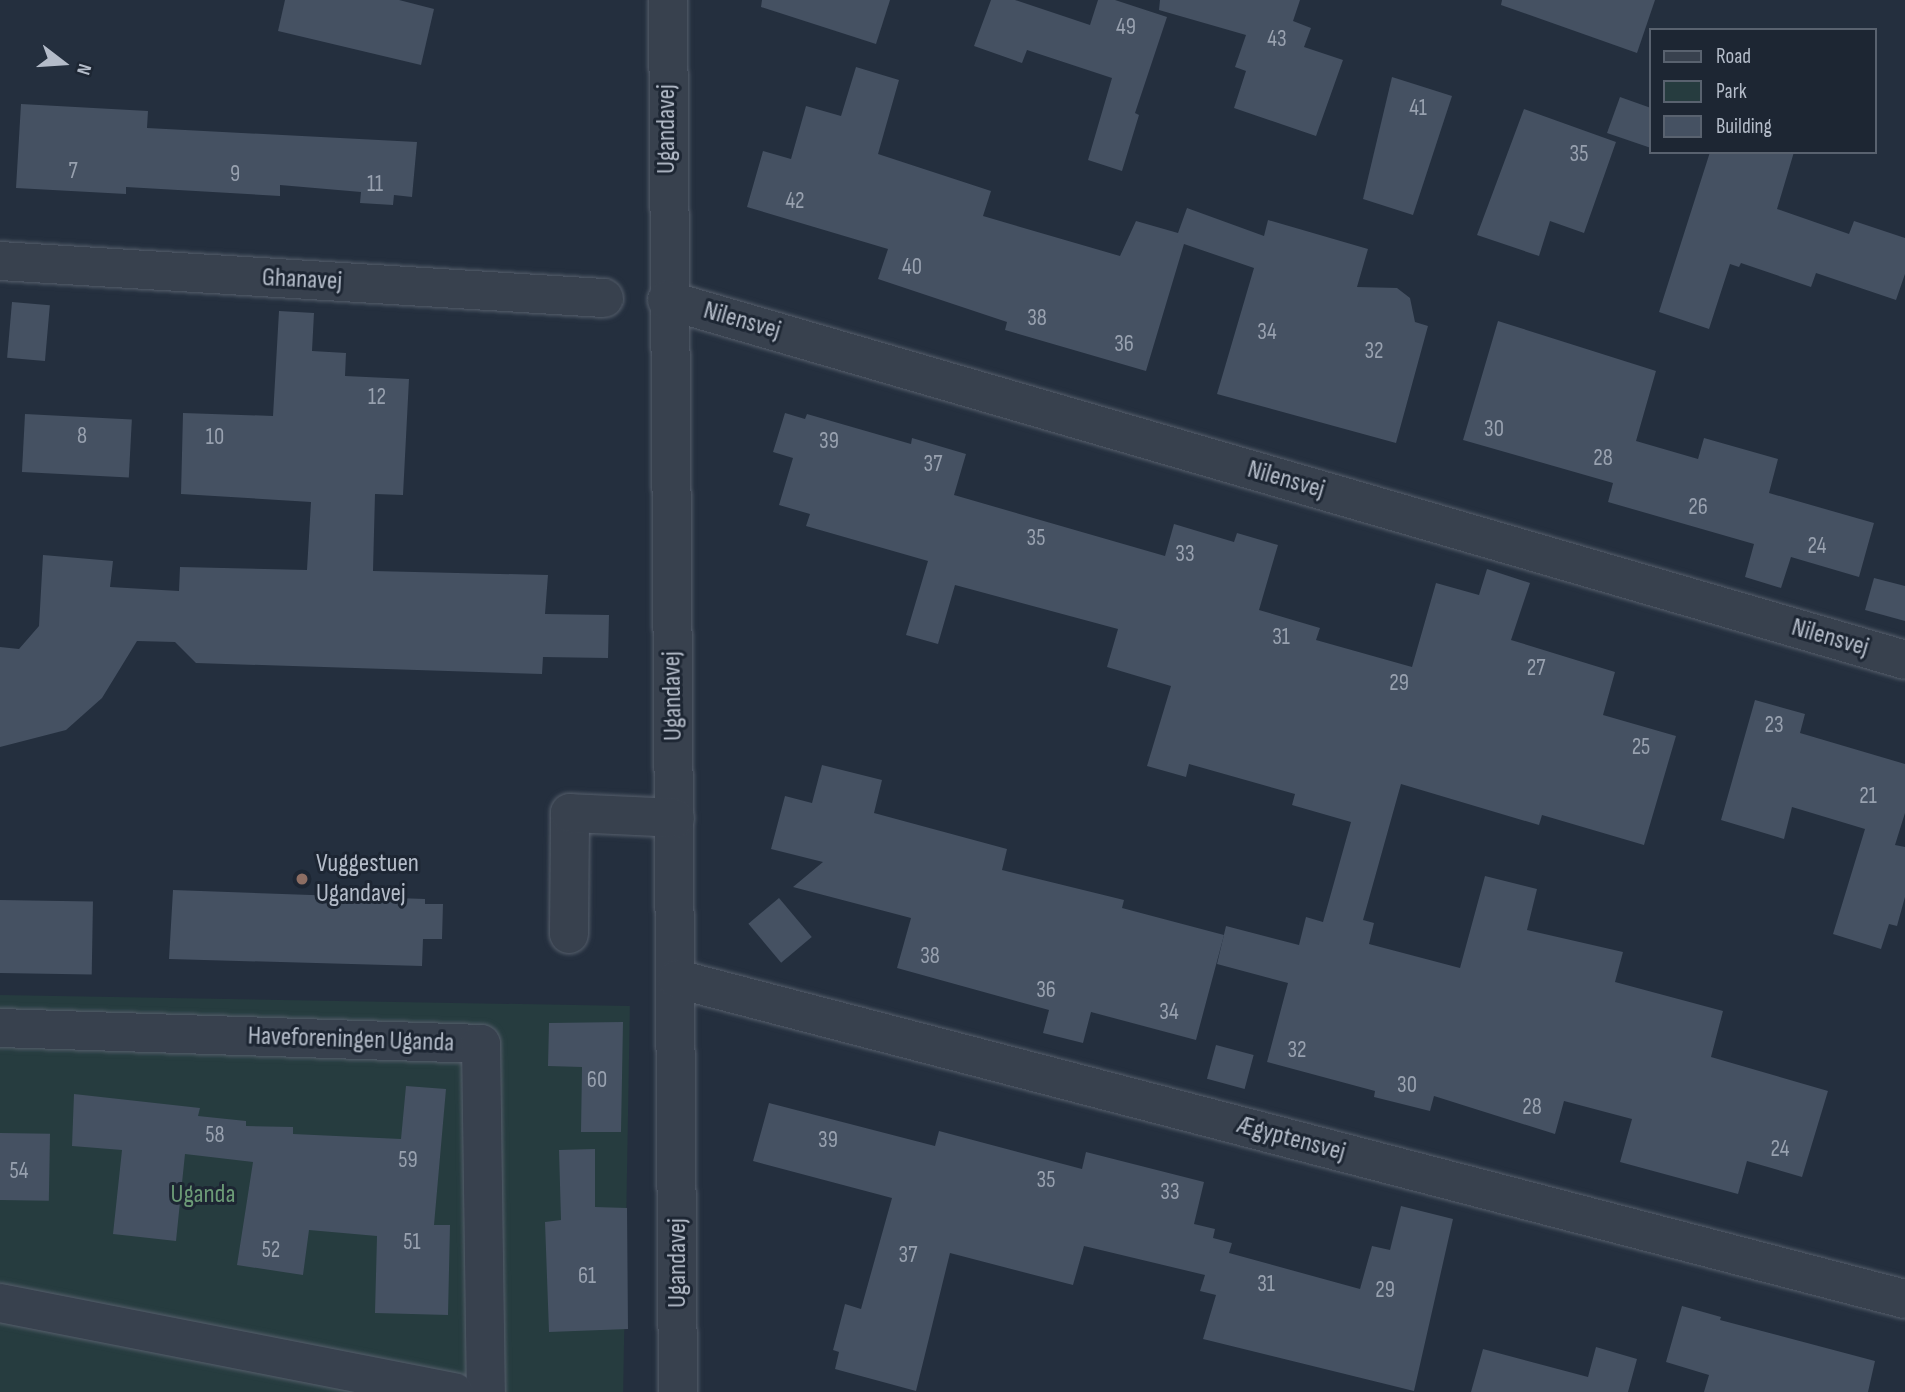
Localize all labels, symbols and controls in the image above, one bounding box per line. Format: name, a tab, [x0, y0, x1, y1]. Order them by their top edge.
house number: 49	[1116, 13, 1136, 41]
house number: 43	[1267, 25, 1287, 53]
north arrow	[28, 28, 98, 98]
legend	[1650, 28, 1877, 154]
text: Road	[1716, 44, 1751, 69]
text: N	[71, 61, 96, 78]
text: Park	[1716, 79, 1747, 104]
street label: Ugandavej	[651, 84, 683, 174]
house number: 41	[1409, 94, 1427, 122]
text: Building	[1716, 114, 1772, 139]
house number: 35	[1570, 140, 1588, 168]
house number: 7	[68, 157, 78, 185]
house number: 9	[230, 160, 240, 188]
house number: 11	[367, 170, 383, 198]
house number: 42	[785, 187, 805, 215]
house number: 40	[902, 253, 922, 281]
street label: Ghanavej	[261, 262, 343, 298]
street label: Nilensvej	[700, 295, 784, 347]
house number: 38	[1027, 304, 1047, 332]
house number: 34	[1257, 318, 1277, 346]
house number: 36	[1114, 330, 1134, 358]
house number: 32	[1364, 337, 1384, 365]
house number: 12	[368, 383, 386, 411]
house number: 30	[1484, 415, 1504, 443]
house number: 8	[77, 422, 87, 450]
house number: 10	[206, 423, 224, 451]
house number: 39	[819, 427, 839, 455]
house number: 28	[1593, 444, 1613, 472]
house number: 37	[924, 450, 942, 478]
street label: Nilensvej	[1244, 454, 1328, 506]
house number: 26	[1688, 493, 1708, 521]
house number: 35	[1027, 524, 1045, 552]
house number: 24	[1808, 532, 1826, 560]
house number: 33	[1175, 540, 1195, 568]
street label: Nilensvej	[1788, 612, 1872, 664]
house number: 31	[1272, 623, 1290, 651]
street label: Ugandavej	[657, 651, 689, 741]
house number: 27	[1527, 654, 1545, 682]
house number: 29	[1389, 669, 1409, 697]
house number: 23	[1764, 711, 1784, 739]
house number: 25	[1632, 733, 1650, 761]
house number: 21	[1859, 782, 1877, 810]
place label: Vuggestuen Ugandavej	[316, 848, 419, 910]
marker: Vuggestuen Ugandavej	[294, 871, 310, 887]
house number: 38	[920, 942, 940, 970]
house number: 36	[1036, 976, 1056, 1004]
house number: 34	[1159, 998, 1179, 1026]
street label: Haveforeningen Uganda	[247, 1021, 455, 1059]
house number: 32	[1287, 1036, 1307, 1064]
house number: 60	[587, 1066, 607, 1094]
house number: 30	[1397, 1071, 1417, 1099]
house number: 28	[1522, 1093, 1542, 1121]
street label: Ægyptensvej	[1233, 1110, 1349, 1168]
house number: 58	[205, 1121, 225, 1149]
house number: 39	[818, 1126, 838, 1154]
house number: 24	[1771, 1135, 1789, 1163]
house number: 59	[398, 1146, 418, 1174]
house number: 54	[10, 1157, 28, 1185]
house number: 35	[1037, 1166, 1055, 1194]
house number: 33	[1160, 1178, 1180, 1206]
park label: Uganda	[171, 1179, 235, 1211]
street label: Ugandavej	[662, 1218, 694, 1308]
house number: 51	[403, 1228, 421, 1256]
house number: 52	[262, 1236, 280, 1264]
house number: 37	[899, 1241, 917, 1269]
house number: 61	[578, 1262, 596, 1290]
house number: 31	[1257, 1270, 1275, 1298]
house number: 29	[1375, 1276, 1395, 1304]

